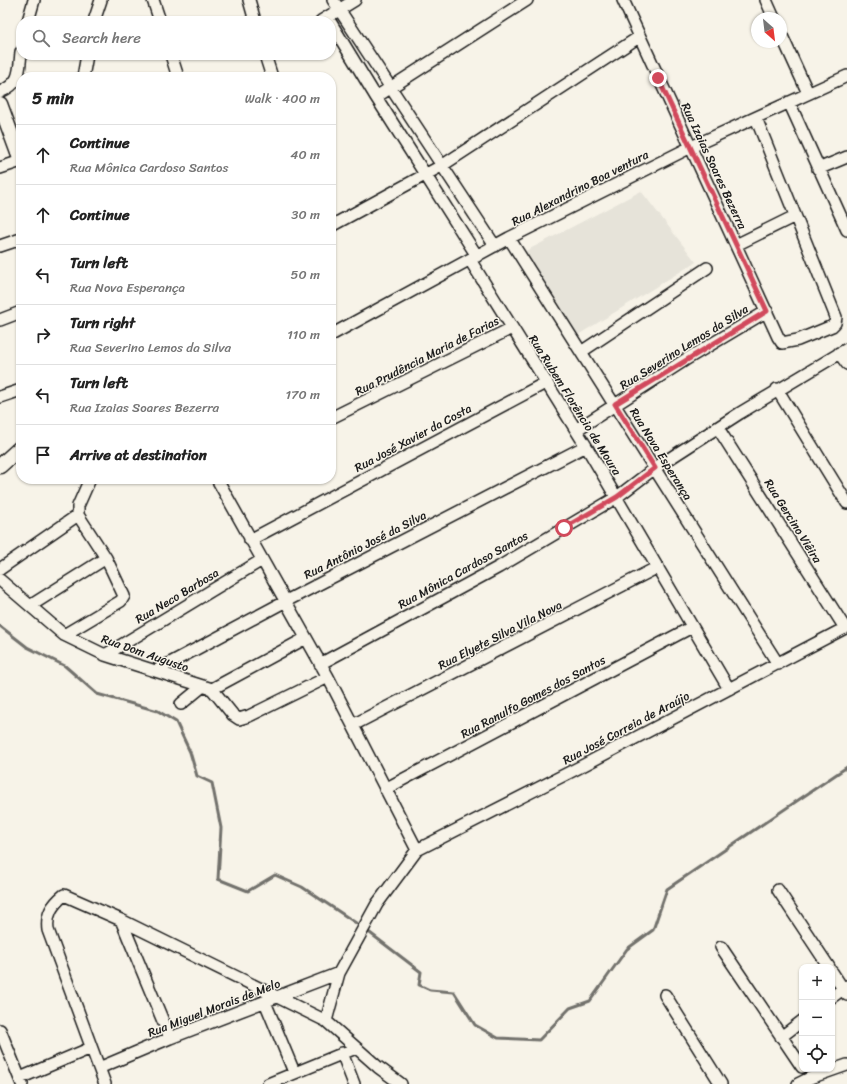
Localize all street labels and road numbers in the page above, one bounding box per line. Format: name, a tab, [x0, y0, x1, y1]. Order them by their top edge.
street label: Rua Izaias Soares Bezerra	[675, 99, 753, 234]
street label: Rua Alexandrino Boa ventura	[507, 143, 653, 232]
street label: Rua Severino Lemos da Silva	[615, 298, 754, 396]
street label: Rua Prudência Maria de Farias	[351, 310, 503, 402]
street label: Rua Rubem Florêncio de Moura	[523, 330, 628, 481]
street label: Rua José Xavier da Costa	[350, 398, 476, 478]
street label: Rua Nova Esperança	[624, 403, 698, 505]
street label: Rua Gercino Viêira	[758, 474, 828, 568]
street label: Rua Antônio José da Silva	[300, 504, 430, 586]
street label: Rua Mônica Cardoso Santos	[394, 525, 533, 615]
street label: Rua Neco Barbosa	[131, 562, 223, 630]
street label: Rua Elyete Silva Vila Nova	[434, 594, 566, 676]
street label: Rua Dom Augusto	[98, 628, 192, 678]
street label: Rua Ranulfo Gomes dos Santos	[456, 649, 610, 745]
street label: Rua José Correia de Araújo	[558, 685, 694, 771]
street label: Rua Miguel Morais de Melo	[144, 972, 284, 1044]

